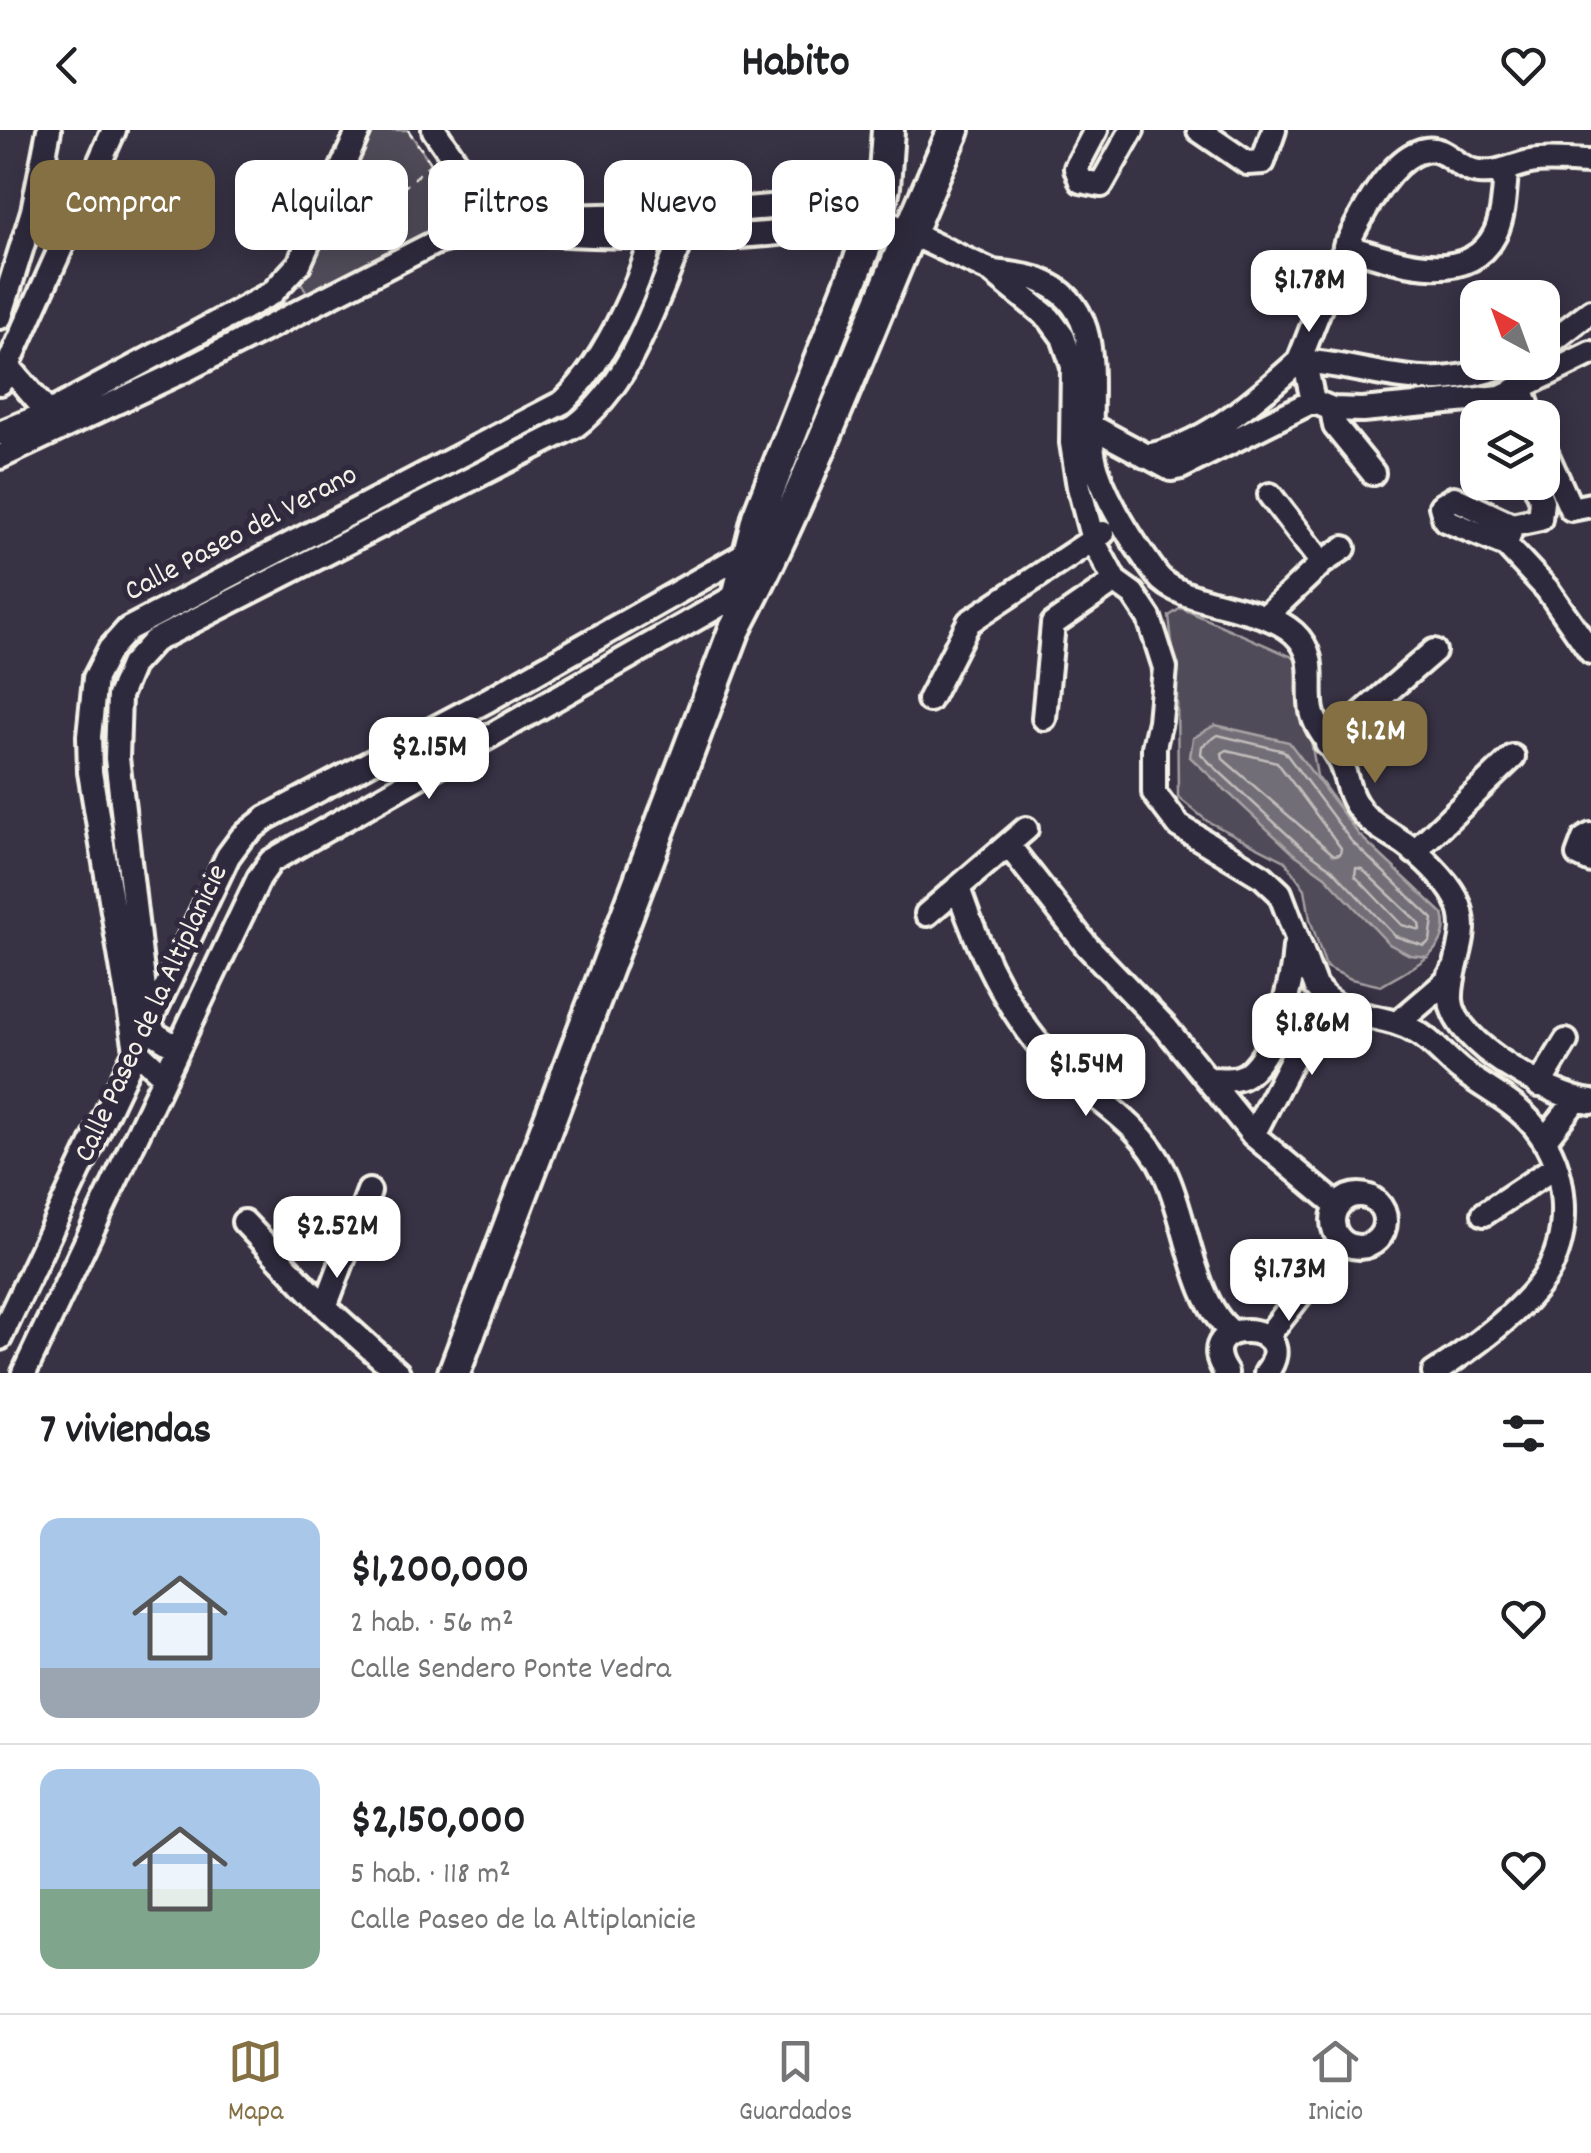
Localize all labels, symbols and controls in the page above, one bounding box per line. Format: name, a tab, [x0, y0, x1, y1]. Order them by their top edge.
text: Habito	[741, 33, 850, 97]
icon: back	[40, 38, 95, 93]
icon: heart	[1496, 38, 1551, 93]
chip: Comprar	[30, 160, 215, 250]
chip: Alquilar	[235, 160, 408, 250]
chip: Filtros	[428, 160, 584, 250]
chip: Nuevo	[604, 160, 752, 250]
chip: Piso	[772, 160, 895, 250]
pin: $1.78M	[1228, 250, 1390, 335]
text: $1.78M	[1273, 259, 1345, 305]
north arrow	[1460, 280, 1560, 380]
map controls	[1460, 280, 1560, 500]
button: layers	[1460, 400, 1560, 500]
street label: Calle Paseo del Verano	[118, 455, 366, 615]
pin: $1.2M	[1305, 701, 1445, 786]
text: $1.2M	[1344, 710, 1406, 756]
pin: $2.15M	[348, 717, 510, 802]
text: $2.15M	[391, 726, 467, 772]
street label: Calle Paseo de la Altiplanicie	[65, 858, 241, 1170]
pin: $1.86M	[1231, 993, 1393, 1078]
text: $1.86M	[1274, 1002, 1350, 1048]
pin: $1.54M	[1005, 1034, 1167, 1119]
text: $1.54M	[1048, 1043, 1124, 1089]
pin: $2.52M	[256, 1196, 418, 1281]
text: $2.52M	[295, 1205, 379, 1251]
pin: $1.73M	[1208, 1239, 1370, 1324]
text: $1.73M	[1252, 1248, 1326, 1294]
text: 7 viviendas	[40, 1403, 211, 1463]
icon: filters	[1496, 1406, 1551, 1461]
text: $1,200,000	[350, 1542, 529, 1602]
icon: home	[120, 1558, 240, 1678]
icon: heart	[1496, 1591, 1551, 1646]
text: 2 hab. · 56 m²	[350, 1602, 514, 1648]
text: Calle Sendero Ponte Vedra	[350, 1648, 671, 1694]
text: $2,150,000	[350, 1793, 526, 1853]
icon: home	[120, 1809, 240, 1929]
icon: heart	[1496, 1842, 1551, 1897]
text: 5 hab. · 118 m²	[350, 1853, 511, 1899]
text: Calle Paseo de la Altiplanicie	[350, 1899, 696, 1945]
tab: Mapa	[228, 2034, 283, 2134]
tab: Guardados	[739, 2034, 852, 2134]
tab: Inicio	[1308, 2034, 1363, 2134]

